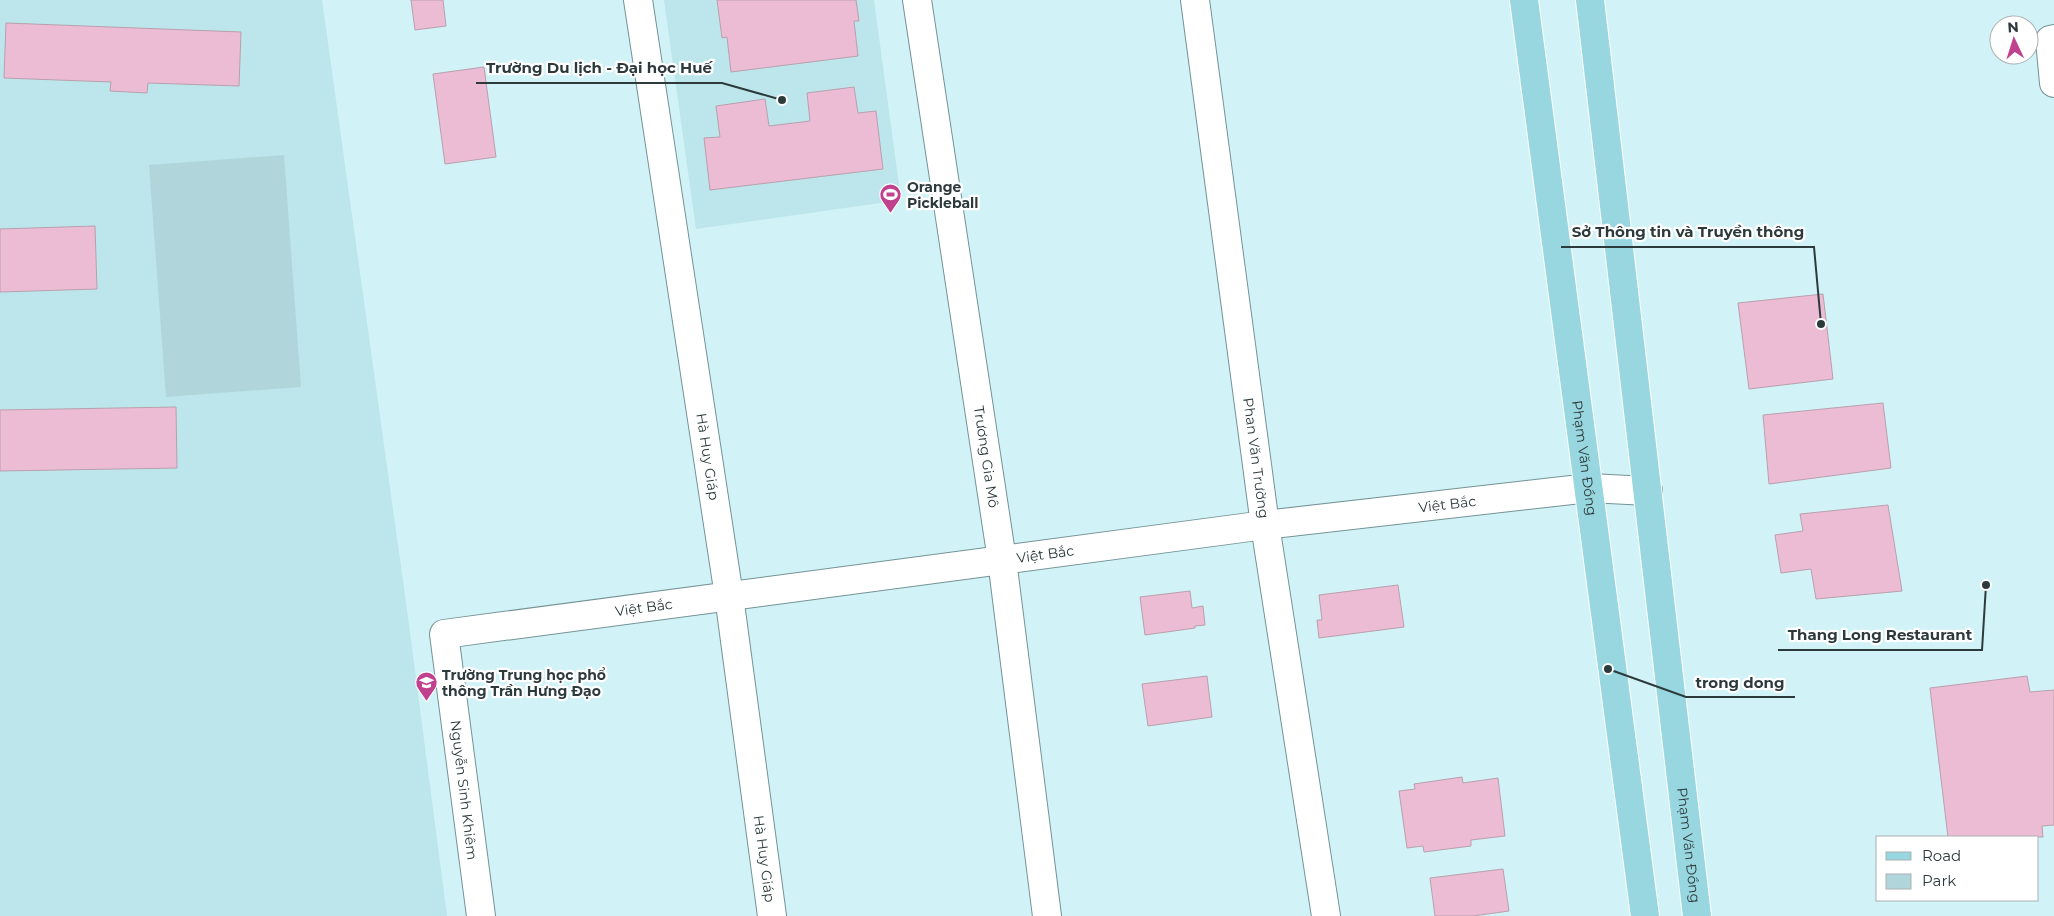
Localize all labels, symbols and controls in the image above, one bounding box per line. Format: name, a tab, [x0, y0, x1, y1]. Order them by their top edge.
north arrow	[1989, 15, 2039, 65]
text: N	[2007, 18, 2019, 36]
callout: Trường Du lịch - Đại học Huế	[476, 53, 722, 83]
text: Trường Du lịch - Đại học Huế	[486, 58, 714, 77]
place label: Orange Pickleball	[907, 178, 979, 212]
sports icon: Orange Pickleball	[879, 183, 903, 214]
callout: Sở Thông tin và Truyền thông	[1561, 217, 1814, 247]
text: Sở Thông tin và Truyền thông	[1572, 222, 1804, 241]
street label: Phan Văn Trường	[1239, 396, 1273, 520]
street label: Phạm Văn Đồng	[1568, 399, 1601, 517]
street label: Trương Gia Mô	[970, 405, 1003, 509]
street label: Hà Huy Giáp	[692, 412, 723, 501]
street label: Việt Bắc	[1417, 492, 1477, 516]
street label: Việt Bắc	[1015, 541, 1075, 567]
street label: Việt Bắc	[614, 595, 674, 620]
callout: Thang Long Restaurant	[1778, 620, 1982, 650]
text: Thang Long Restaurant	[1788, 625, 1973, 644]
place label: Trường Trung học phổ thông Trần Hưng Đạo	[442, 666, 606, 700]
callout: trong dong	[1686, 667, 1795, 697]
school or university icon: Trường Trung học phổ thông Trần Hưng Đạo	[414, 671, 438, 702]
text: trong dong	[1696, 673, 1785, 692]
street label: Nguyễn Sinh Khiêm	[446, 719, 482, 861]
street label: Phạm Văn Đồng	[1673, 786, 1704, 904]
street label: Hà Huy Giáp	[750, 814, 779, 903]
legend	[1876, 836, 2039, 901]
text: Road	[1922, 846, 1961, 865]
text: Park	[1922, 871, 1956, 890]

